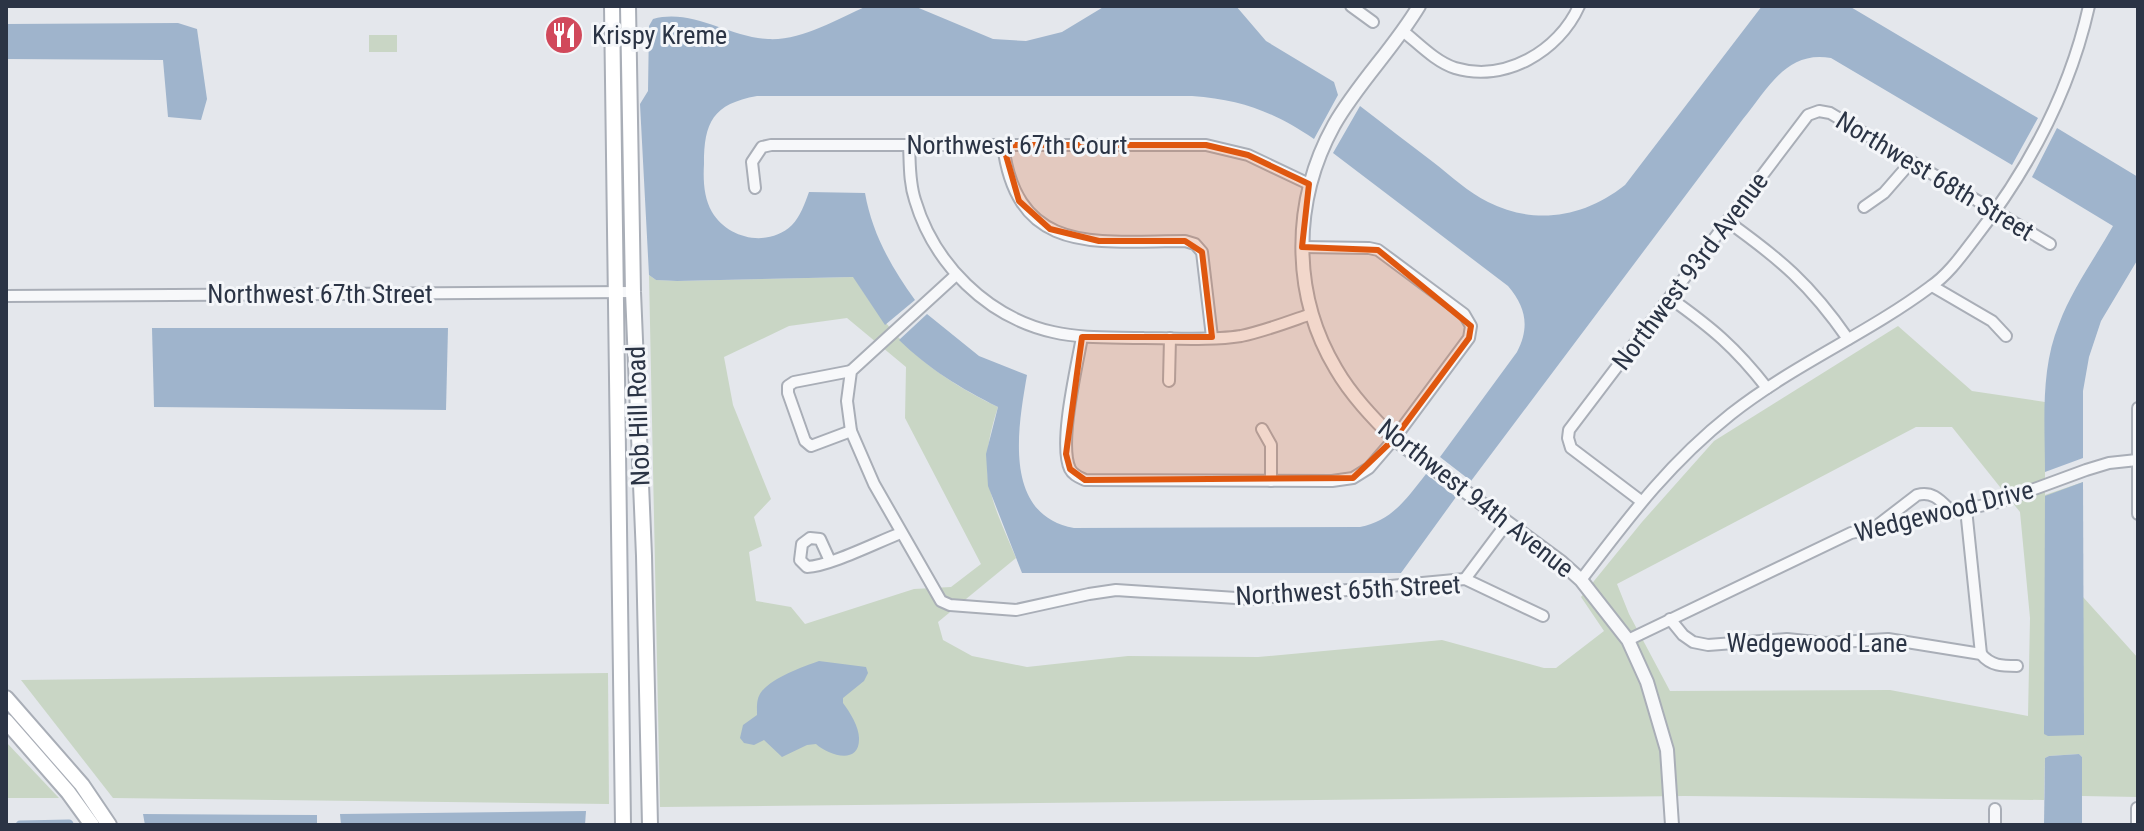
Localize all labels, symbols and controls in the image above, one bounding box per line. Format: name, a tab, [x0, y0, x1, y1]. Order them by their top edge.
restaurant icon: Krispy Kreme	[543, 14, 585, 56]
place label: Krispy Kreme	[592, 20, 727, 50]
street label: Northwest 68th Street	[1831, 105, 2039, 247]
street label: Northwest 67th Court	[906, 130, 1128, 160]
street label: Northwest 93rd Avenue	[1606, 166, 1774, 376]
street label: Northwest 67th Street	[207, 279, 433, 309]
street label: Nob Hill Road	[621, 345, 655, 487]
street label: Northwest 94th Avenue	[1372, 413, 1580, 583]
street label: Wedgewood Drive	[1851, 474, 2037, 548]
street label: Northwest 65th Street	[1235, 569, 1461, 611]
street label: Wedgewood Lane	[1727, 628, 1907, 658]

